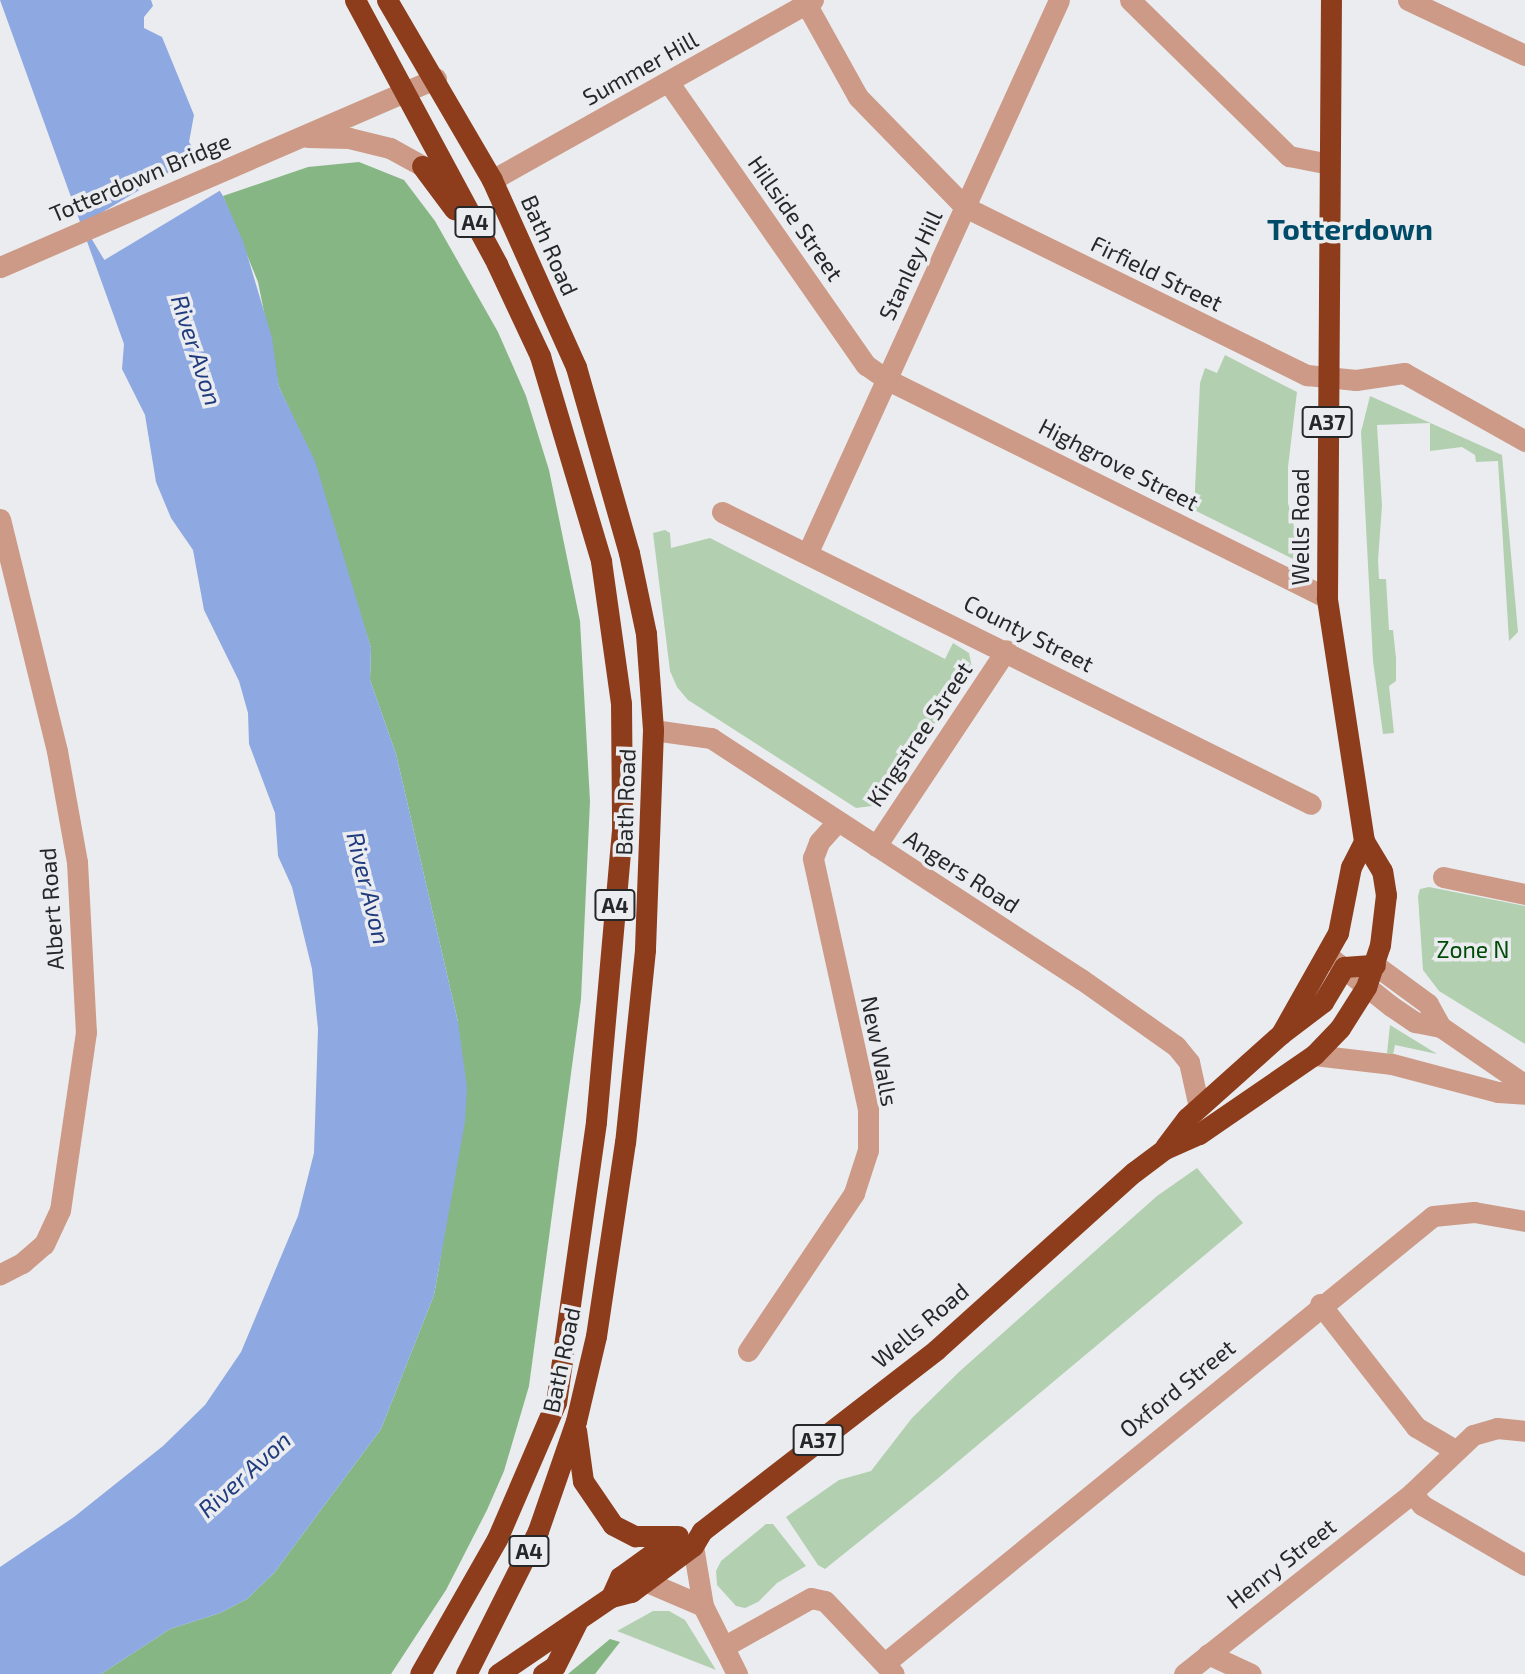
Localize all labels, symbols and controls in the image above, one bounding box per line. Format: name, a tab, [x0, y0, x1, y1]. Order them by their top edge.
street label: Summer Hill	[577, 25, 703, 111]
street label: Totterdown Bridge	[45, 126, 235, 228]
street label: Hillside Street	[743, 150, 849, 286]
street label: Bath Road	[516, 190, 584, 300]
road number: A4	[454, 204, 496, 240]
street label: Stanley Hill	[872, 205, 948, 325]
district label: Totterdown	[1267, 210, 1433, 246]
street label: Firfield Street	[1087, 229, 1227, 317]
water label: River Avon	[165, 290, 229, 410]
road number: A37	[1301, 404, 1353, 440]
street label: Highgrove Street	[1035, 412, 1203, 516]
street label: Wells Road	[1286, 468, 1314, 586]
street label: County Street	[959, 588, 1099, 678]
street label: Kingstree Street	[860, 656, 978, 812]
street label: Bath Road	[609, 748, 641, 856]
street label: Angers Road	[899, 824, 1025, 918]
water label: River Avon	[341, 828, 397, 948]
street label: Albert Road	[33, 847, 69, 971]
road number: A4	[594, 888, 636, 922]
park label: Zone N	[1436, 935, 1510, 963]
street label: New Walls	[856, 993, 904, 1109]
street label: Wells Road	[866, 1277, 974, 1373]
street label: Bath Road	[536, 1305, 586, 1415]
street label: Oxford Street	[1114, 1333, 1240, 1443]
road number: A37	[792, 1422, 844, 1458]
water label: River Avon	[191, 1425, 297, 1523]
street label: Henry Street	[1221, 1512, 1341, 1614]
road number: A4	[508, 1534, 550, 1568]

